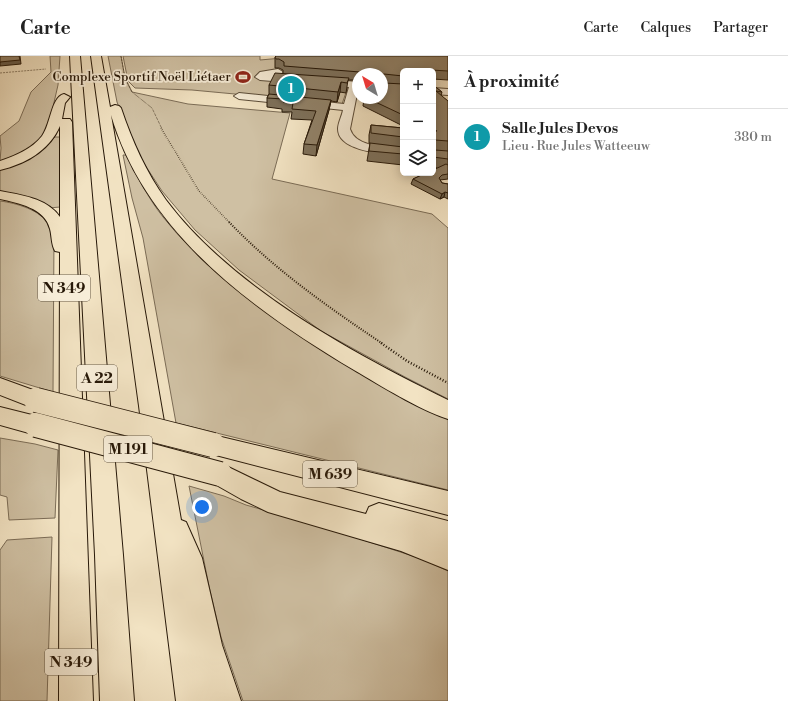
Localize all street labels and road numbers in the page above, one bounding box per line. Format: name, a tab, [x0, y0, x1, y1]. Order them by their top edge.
road number: N 349	[38, 275, 90, 301]
road number: A 22	[77, 365, 117, 391]
road number: M 191	[104, 436, 152, 462]
road number: M 639	[303, 461, 357, 487]
road number: N 349	[45, 649, 97, 675]

